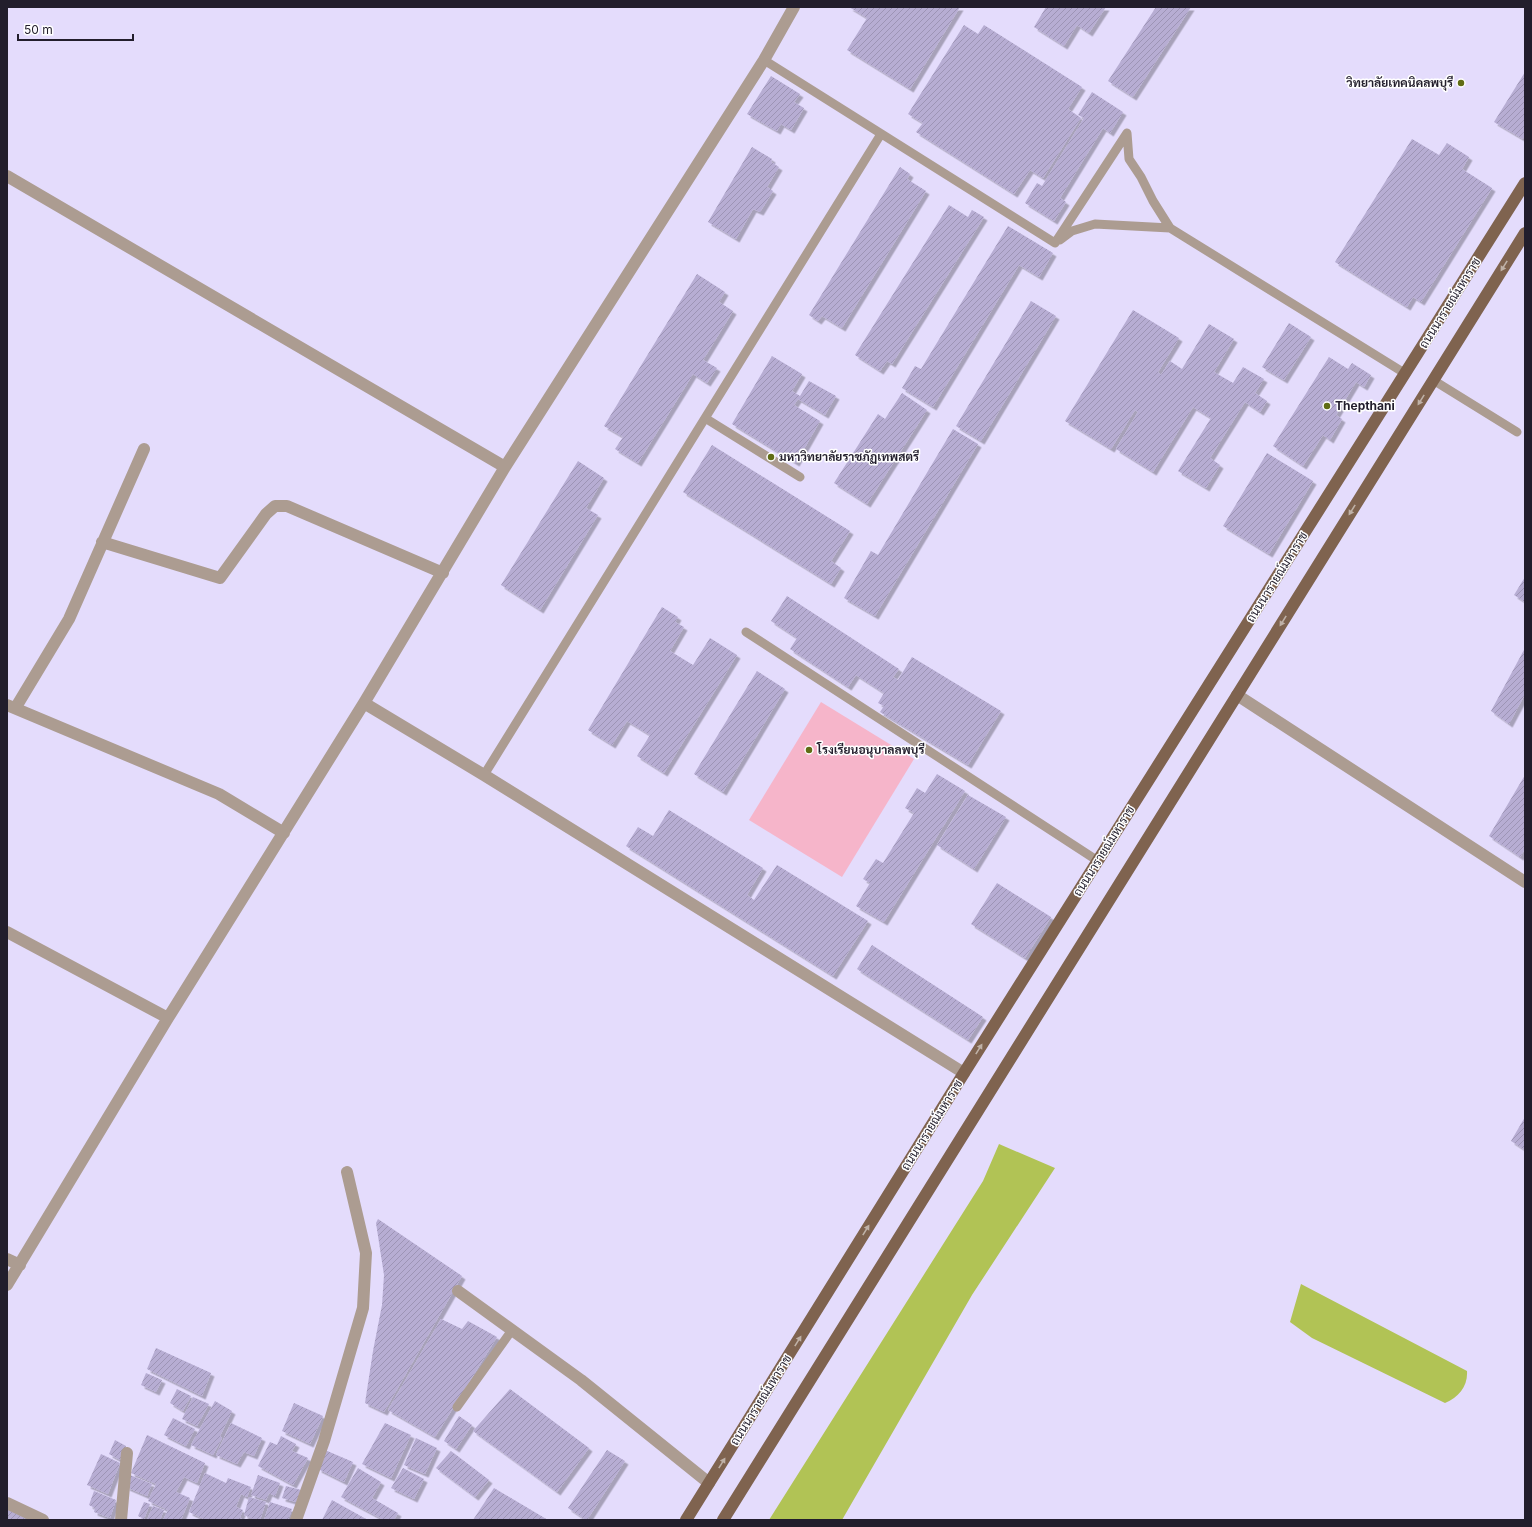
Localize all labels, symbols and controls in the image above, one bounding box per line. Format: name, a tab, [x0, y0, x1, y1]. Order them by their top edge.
scale bar	[18, 16, 133, 42]
text: 50 m	[24, 22, 53, 37]
place label: วิทยาลัยเทคนิคลพบุรี	[1346, 75, 1453, 91]
marker: วิทยาลัยเทคนิคลพบุรี	[1456, 78, 1466, 88]
street label: ถนนนารายณ์มหาราช	[1416, 255, 1483, 351]
one-way arrow	[1501, 260, 1508, 272]
one-way arrow	[1417, 394, 1424, 406]
place label: Thepthani	[1335, 398, 1395, 413]
marker: Thepthani	[1322, 401, 1332, 411]
place label: มหาวิทยาลัยราชภัฏเทพสตรี	[779, 449, 919, 464]
marker: มหาวิทยาลัยราชภัฏเทพสตรี	[766, 452, 776, 462]
one-way arrow	[1348, 505, 1356, 515]
street label: ถนนนารายณ์มหาราช	[1243, 529, 1310, 625]
one-way arrow	[1279, 616, 1287, 626]
place label: โรงเรียนอนุบาลลพบุรี	[816, 742, 925, 758]
marker: โรงเรียนอนุบาลลพบุรี	[804, 745, 814, 755]
street label: ถนนนารายณ์มหาราช	[1070, 803, 1137, 899]
one-way arrow	[976, 1043, 983, 1055]
street label: ถนนนารายณ์มหาราช	[898, 1077, 965, 1173]
one-way arrow	[863, 1224, 870, 1236]
one-way arrow	[794, 1335, 801, 1347]
street label: ถนนนารายณ์มหาราช	[727, 1352, 794, 1448]
one-way arrow	[718, 1457, 725, 1469]

